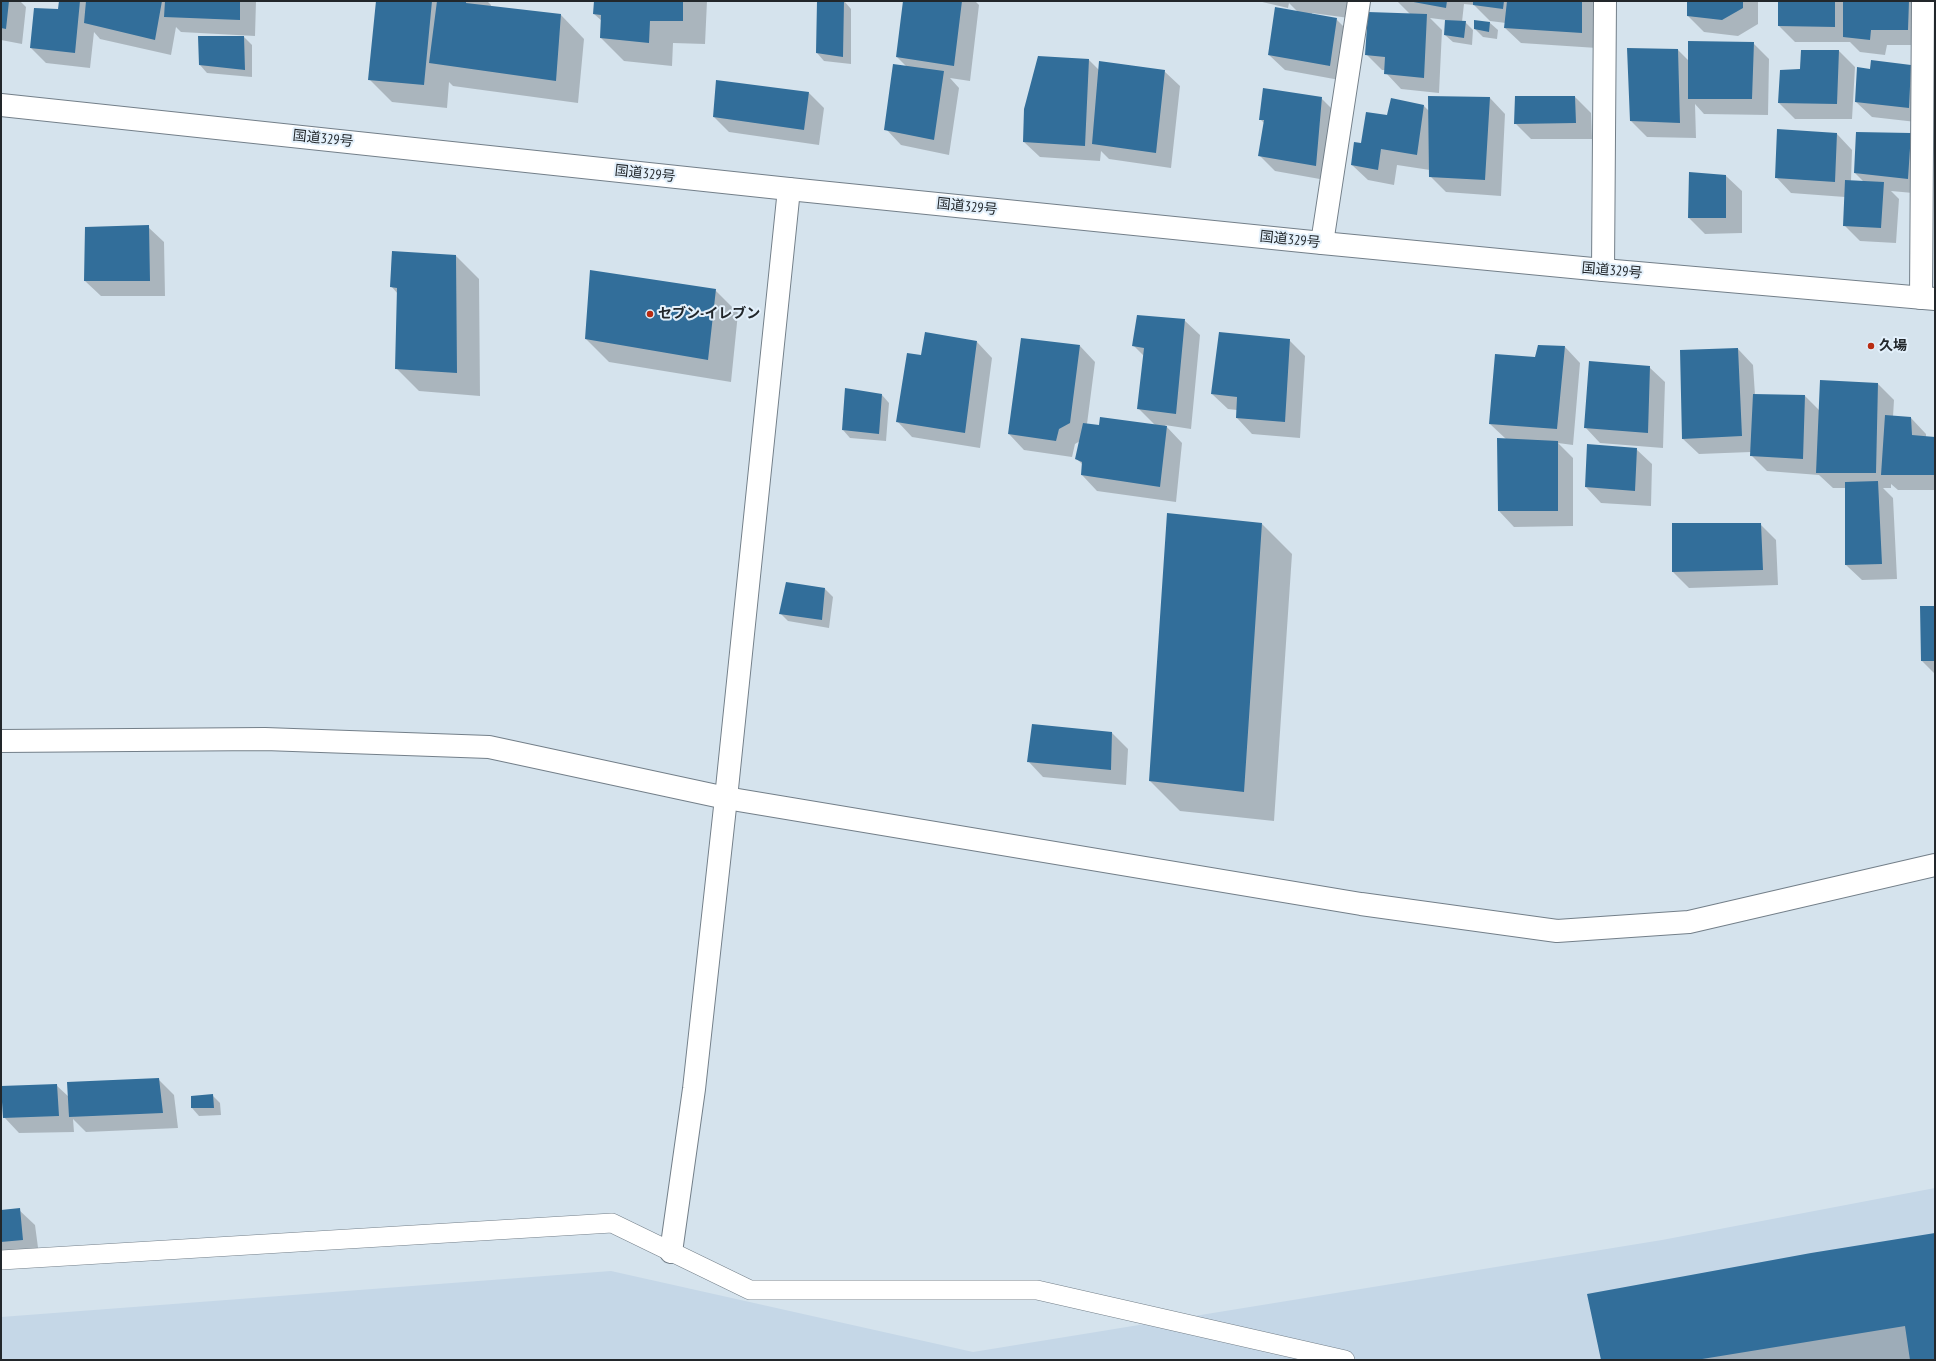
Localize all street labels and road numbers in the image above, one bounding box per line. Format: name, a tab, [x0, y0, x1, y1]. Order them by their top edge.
street label: 国道329号	[292, 127, 354, 151]
street label: 国道329号	[614, 162, 676, 186]
street label: 国道329号	[936, 195, 998, 219]
street label: 国道329号	[1259, 228, 1321, 252]
street label: 国道329号	[1581, 260, 1643, 282]

